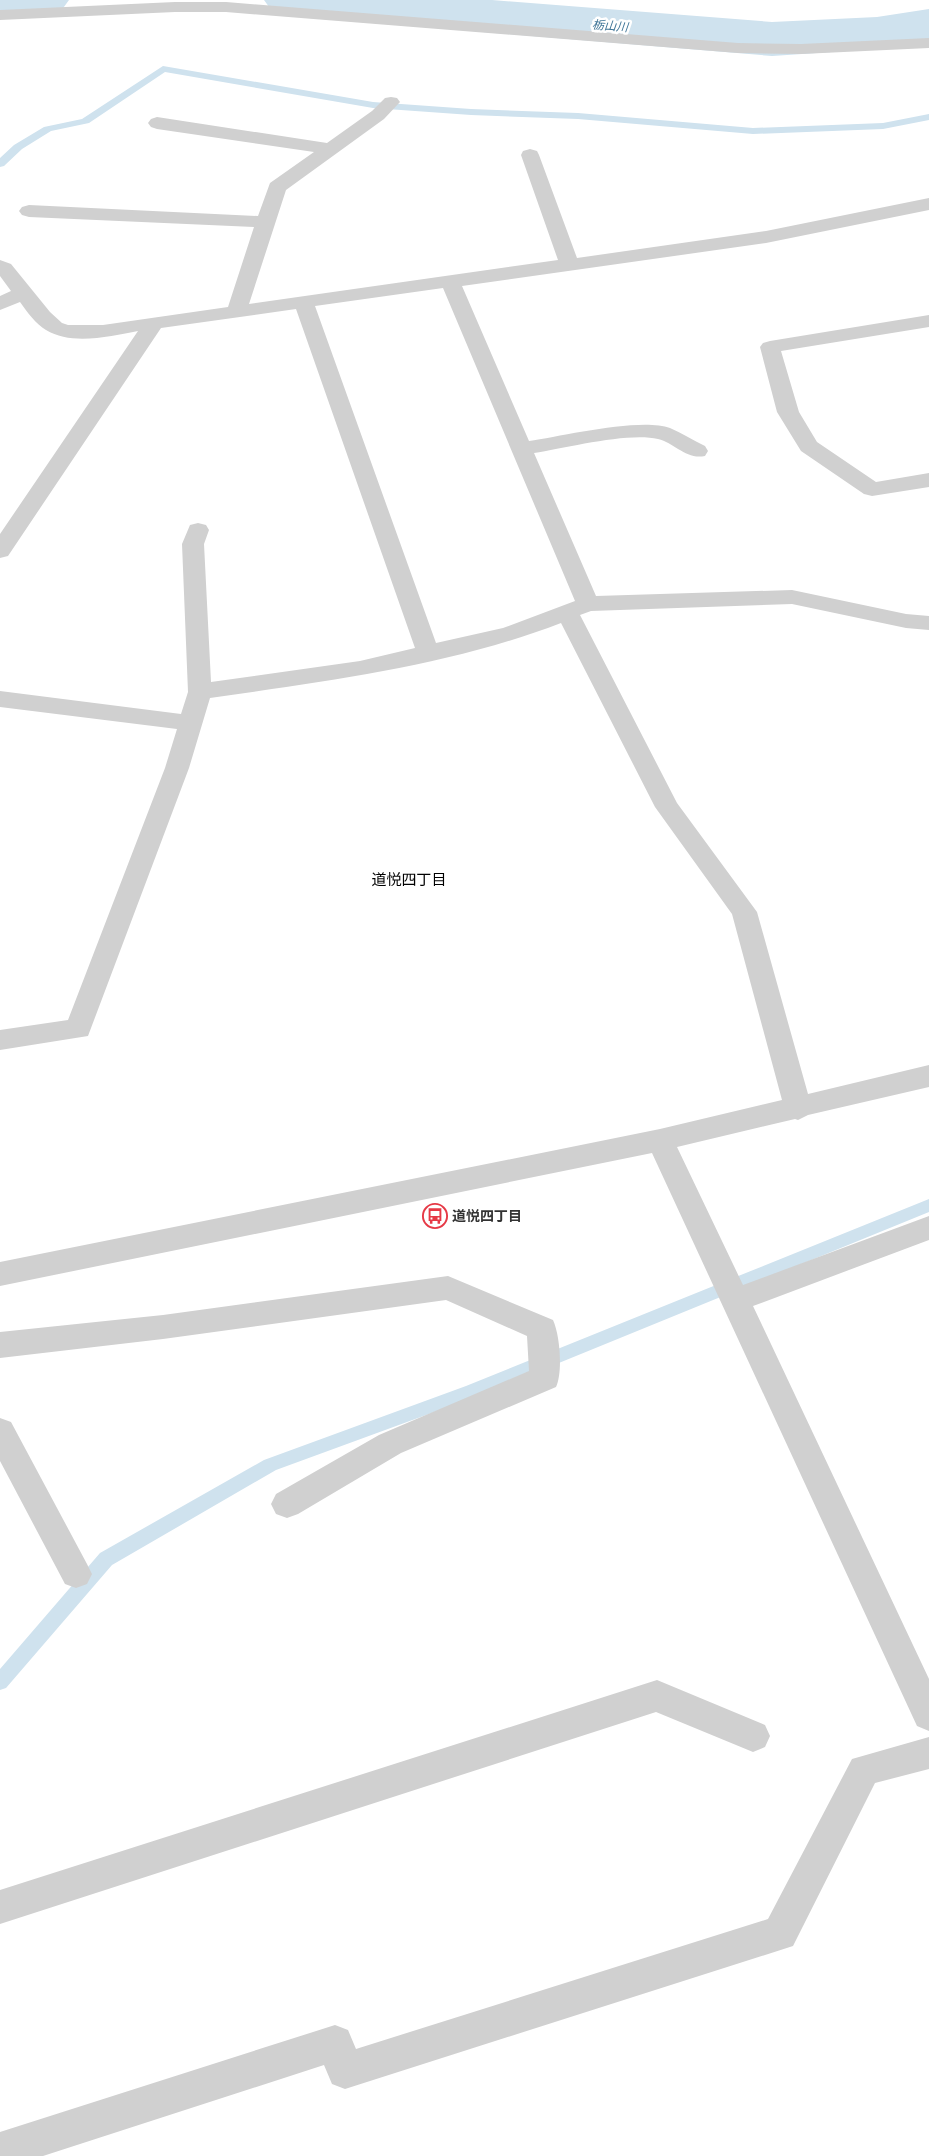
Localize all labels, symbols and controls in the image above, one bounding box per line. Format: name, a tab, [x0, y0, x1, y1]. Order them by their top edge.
water label: 栃山川	[591, 16, 631, 36]
district label: 道悦四丁目	[371, 869, 447, 890]
bus stop icon: 道悦四丁目	[422, 1203, 448, 1229]
place label: 道悦四丁目	[452, 1207, 522, 1225]

